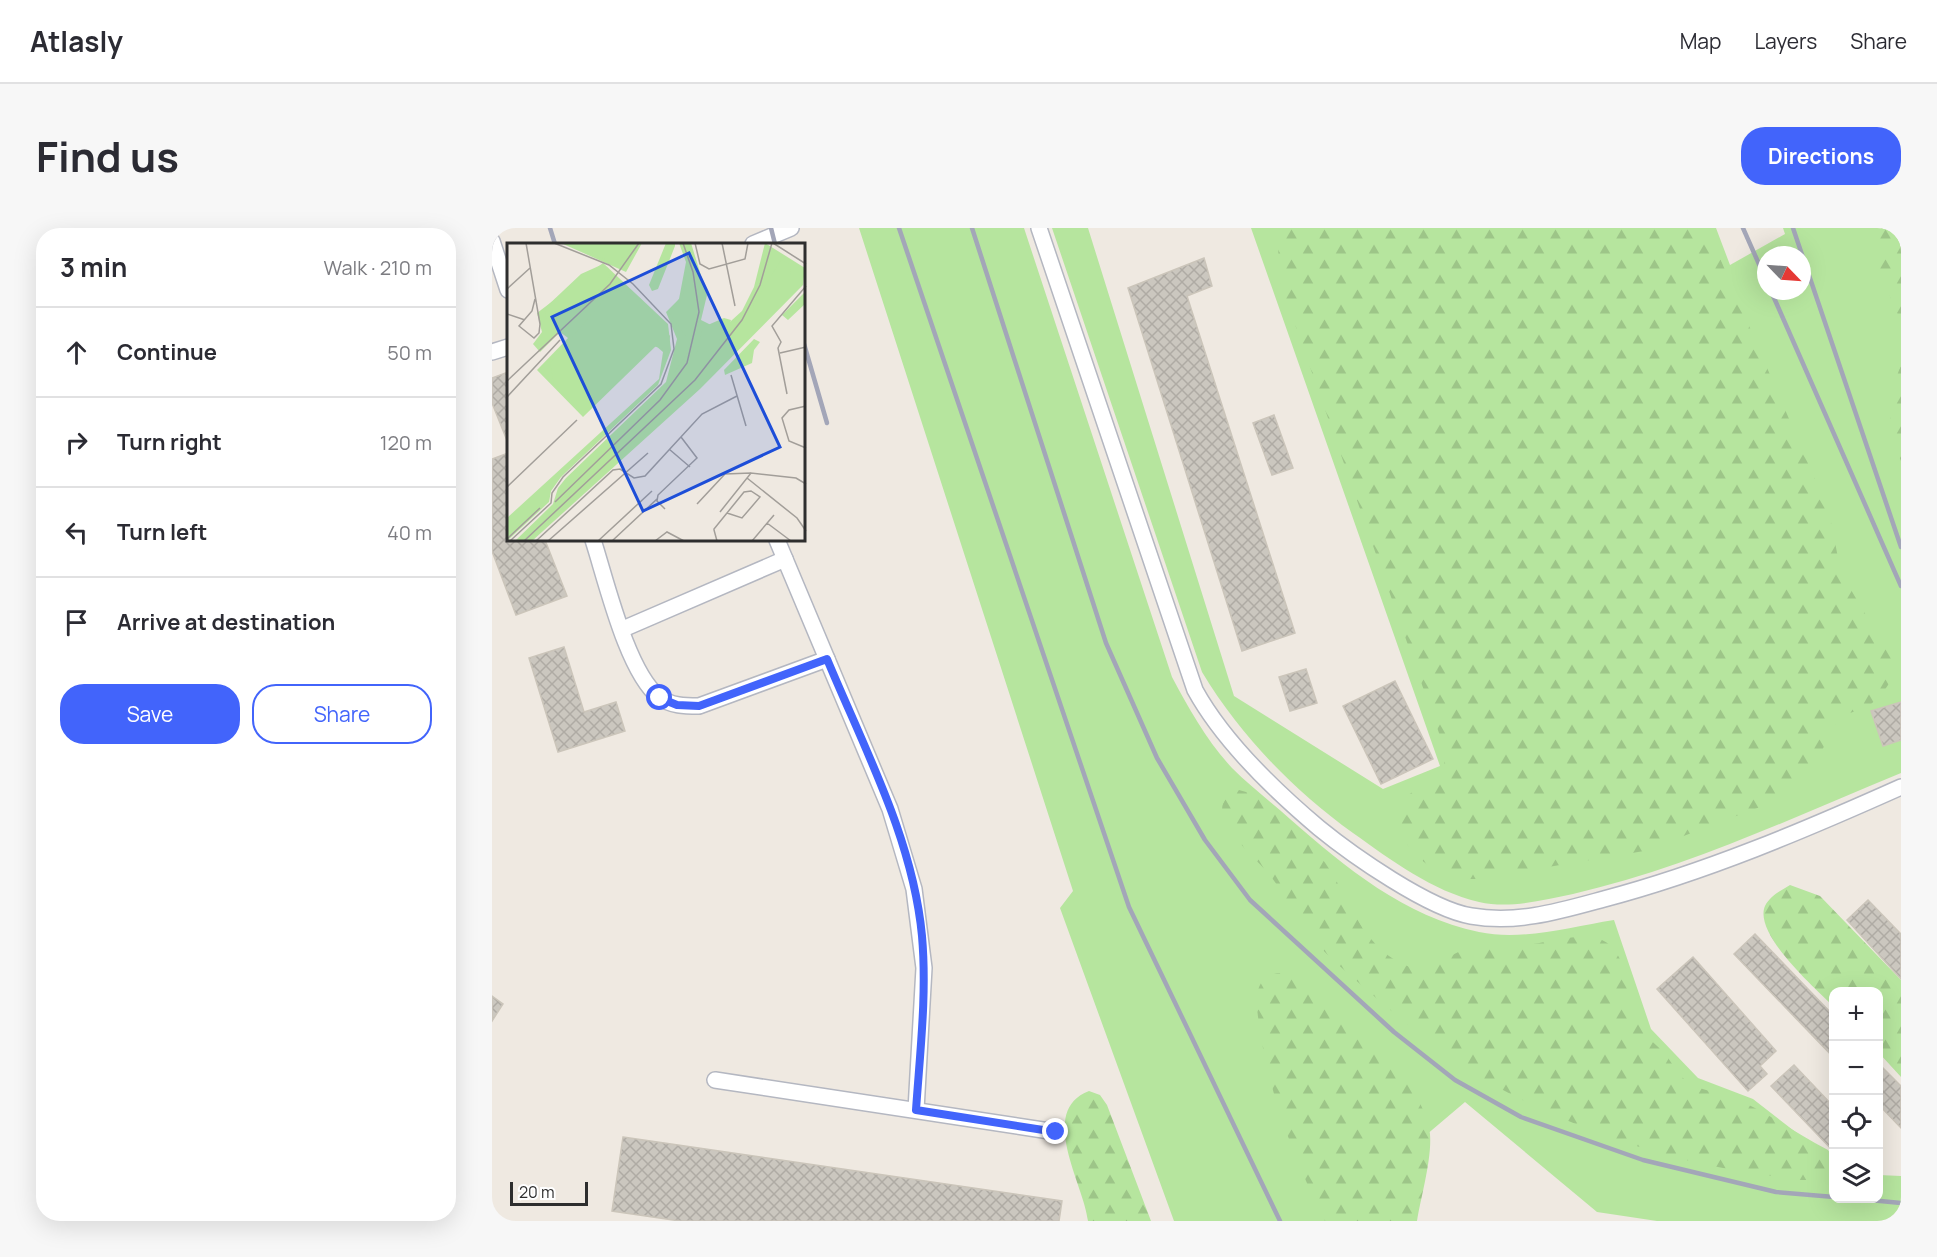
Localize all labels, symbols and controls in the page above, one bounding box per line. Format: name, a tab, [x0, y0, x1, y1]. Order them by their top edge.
text: Atlasly	[30, 22, 123, 60]
text: Map	[1680, 27, 1721, 55]
text: Layers	[1754, 27, 1817, 55]
text: Share	[1850, 27, 1907, 55]
text: Find us	[36, 127, 179, 185]
button: Directions	[1741, 127, 1901, 185]
inset map	[507, 243, 806, 542]
north arrow	[1757, 246, 1811, 300]
text: 3 min	[60, 249, 127, 285]
text: Walk · 210 m	[324, 254, 432, 281]
icon: ahead	[60, 336, 93, 369]
text: Continue	[117, 337, 217, 367]
text: 50 m	[387, 339, 432, 366]
icon: right	[60, 426, 93, 459]
text: Turn right	[117, 427, 222, 457]
text: 120 m	[380, 429, 432, 456]
icon: left	[60, 516, 93, 549]
text: Turn left	[117, 517, 207, 547]
text: 40 m	[387, 519, 432, 546]
icon: arrive	[60, 606, 93, 639]
text: Arrive at destination	[117, 607, 335, 637]
button: Save	[60, 684, 240, 744]
button: Share	[252, 684, 432, 744]
route start	[646, 684, 672, 710]
map controls	[1829, 987, 1883, 1203]
button: +	[1829, 987, 1883, 1041]
button: −	[1829, 1041, 1883, 1095]
button: locate	[1829, 1095, 1883, 1149]
route end	[1042, 1118, 1068, 1144]
button: layers	[1829, 1149, 1883, 1203]
scale bar	[510, 1179, 588, 1206]
text: 20 m	[519, 1181, 555, 1203]

